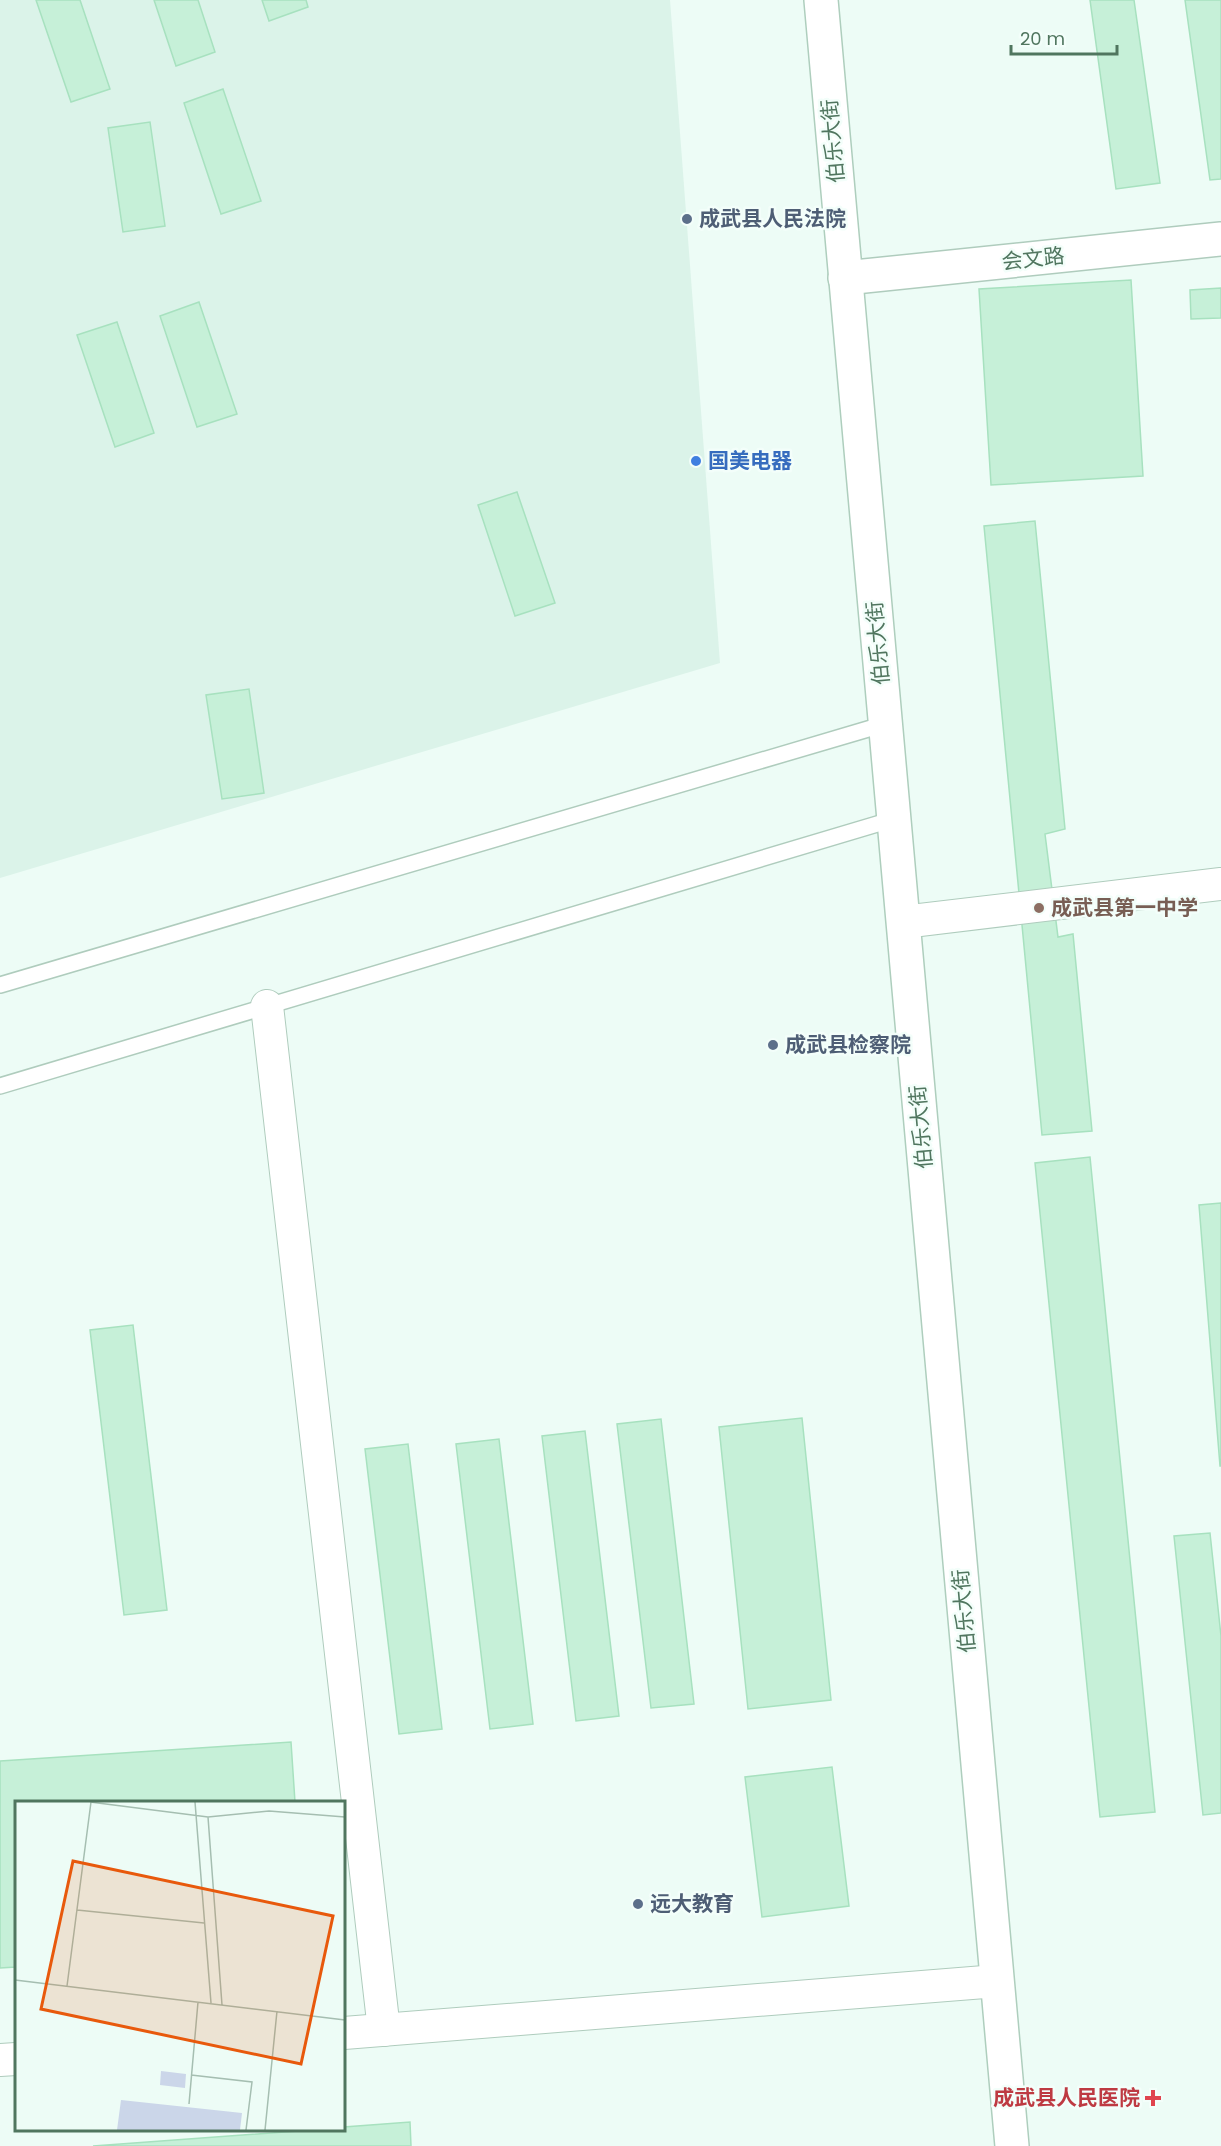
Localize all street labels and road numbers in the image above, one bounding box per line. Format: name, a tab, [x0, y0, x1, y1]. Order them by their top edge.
street label: 伯乐大街	[814, 98, 851, 184]
street label: 会文路	[1000, 241, 1066, 276]
street label: 伯乐大街	[859, 600, 896, 686]
street label: 伯乐大街	[902, 1084, 939, 1170]
street label: 伯乐大街	[945, 1568, 982, 1654]

